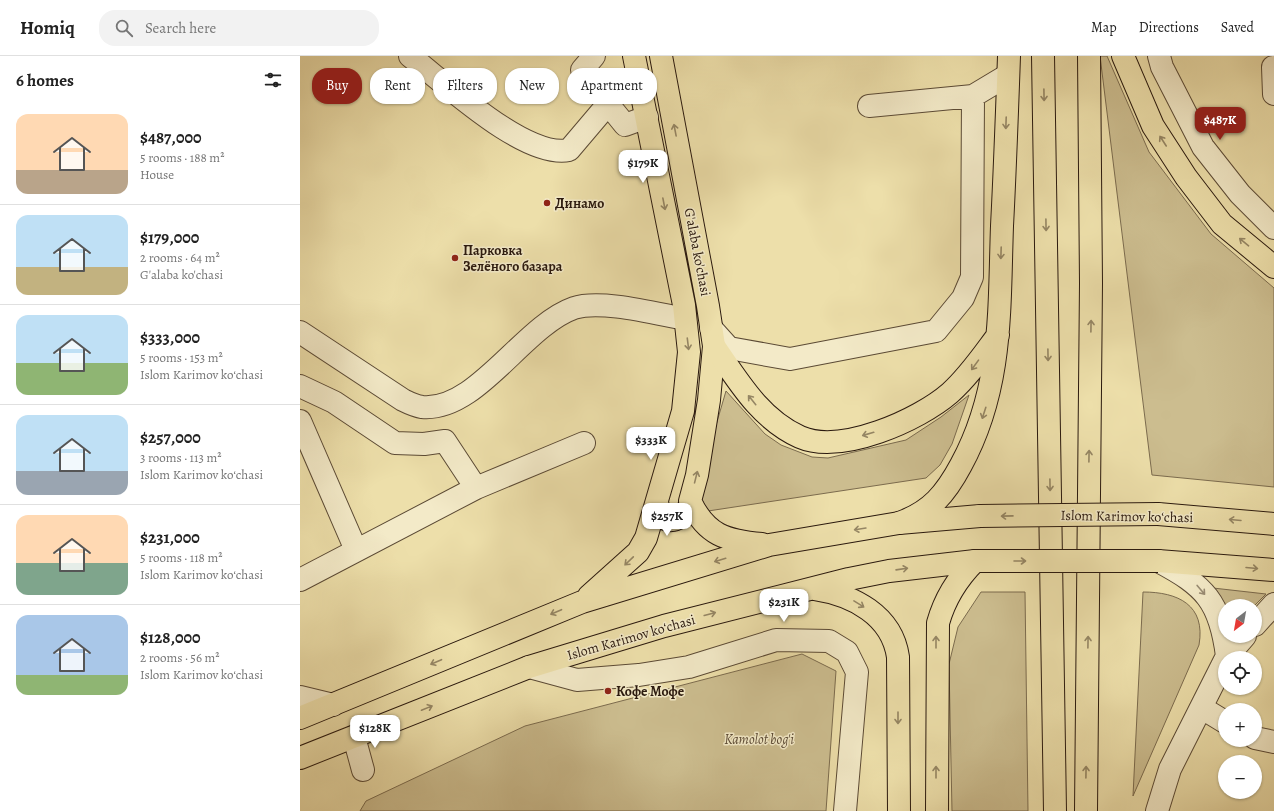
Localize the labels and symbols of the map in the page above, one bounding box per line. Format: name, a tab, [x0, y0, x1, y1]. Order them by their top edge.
one-way arrow	[1040, 88, 1048, 101]
pin: $487K	[1192, 107, 1248, 141]
one-way arrow	[1003, 116, 1010, 129]
one-way arrow	[671, 124, 679, 137]
one-way arrow	[1159, 136, 1167, 147]
pin: $179K	[615, 150, 671, 184]
place label: Динамо	[555, 194, 604, 213]
one-way arrow	[660, 197, 668, 210]
marker: Динамо	[542, 198, 552, 208]
street label: G'alaba ko'chasi	[680, 206, 715, 298]
one-way arrow	[1042, 218, 1050, 231]
one-way arrow	[1239, 237, 1249, 246]
place label: Парковка Зелёного базара	[463, 241, 563, 276]
one-way arrow	[998, 246, 1005, 259]
marker: Парковка Зелёного базара	[450, 253, 460, 263]
one-way arrow	[1087, 320, 1094, 333]
one-way arrow	[685, 337, 692, 350]
one-way arrow	[1044, 348, 1052, 361]
one-way arrow	[971, 360, 979, 371]
one-way arrow	[748, 394, 757, 405]
one-way arrow	[980, 407, 987, 420]
pin: $333K	[623, 427, 679, 461]
one-way arrow	[862, 431, 875, 438]
one-way arrow	[1085, 450, 1093, 463]
one-way arrow	[693, 470, 701, 483]
one-way arrow	[1046, 478, 1054, 491]
pin: $257K	[639, 503, 695, 537]
street label: Islom Karimov koʻchasi	[1060, 506, 1194, 527]
one-way arrow	[1001, 512, 1014, 520]
one-way arrow	[1229, 516, 1242, 523]
one-way arrow	[854, 525, 867, 533]
one-way arrow	[624, 556, 634, 565]
one-way arrow	[714, 557, 727, 564]
one-way arrow	[1013, 557, 1026, 565]
one-way arrow	[1245, 564, 1258, 572]
one-way arrow	[895, 565, 908, 573]
one-way arrow	[1197, 585, 1206, 595]
pin: $231K	[756, 589, 812, 623]
north arrow	[1218, 599, 1262, 643]
one-way arrow	[853, 600, 865, 608]
one-way arrow	[551, 609, 563, 617]
street label: Islom Karimov koʻchasi	[565, 610, 698, 665]
one-way arrow	[703, 610, 716, 617]
one-way arrow	[932, 636, 940, 649]
one-way arrow	[1084, 636, 1092, 649]
one-way arrow	[431, 659, 443, 667]
place label: Кофе Мофе	[616, 682, 685, 701]
marker: Кофе Мофе	[603, 686, 613, 696]
one-way arrow	[421, 703, 433, 711]
one-way arrow	[894, 711, 902, 724]
pin: $128K	[347, 715, 403, 749]
park label: Kamolot bog'i	[724, 730, 794, 749]
one-way arrow	[932, 766, 940, 779]
one-way arrow	[1082, 766, 1090, 779]

